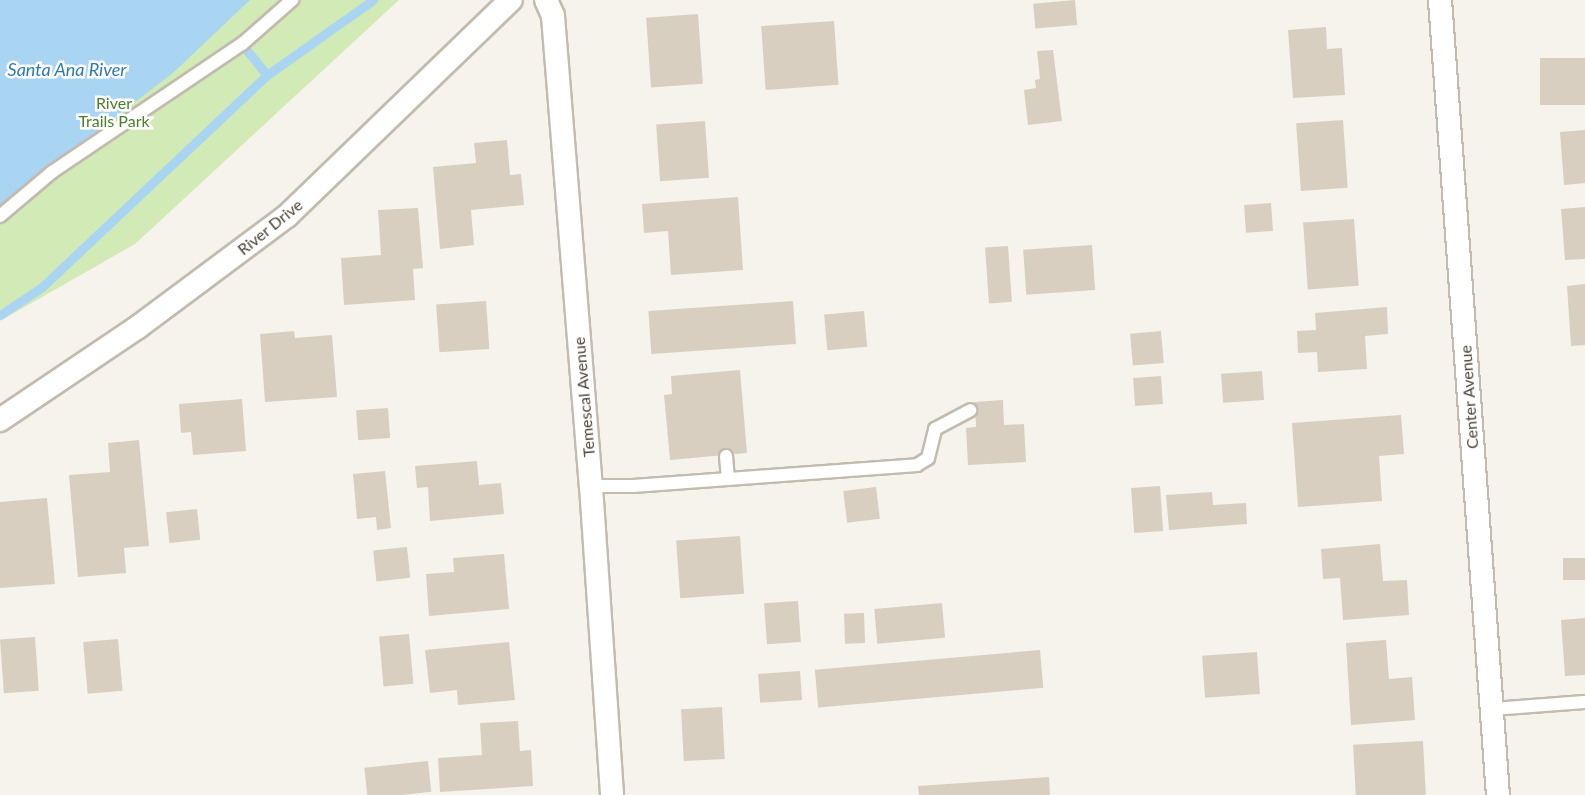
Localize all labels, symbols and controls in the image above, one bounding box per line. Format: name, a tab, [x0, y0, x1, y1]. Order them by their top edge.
water label: Santa Ana River	[7, 58, 127, 80]
park label: River Trails Park	[78, 93, 150, 131]
street label: River Drive	[234, 195, 306, 259]
street label: Temescal Avenue	[569, 336, 599, 458]
street label: Center Avenue	[1456, 344, 1482, 450]

